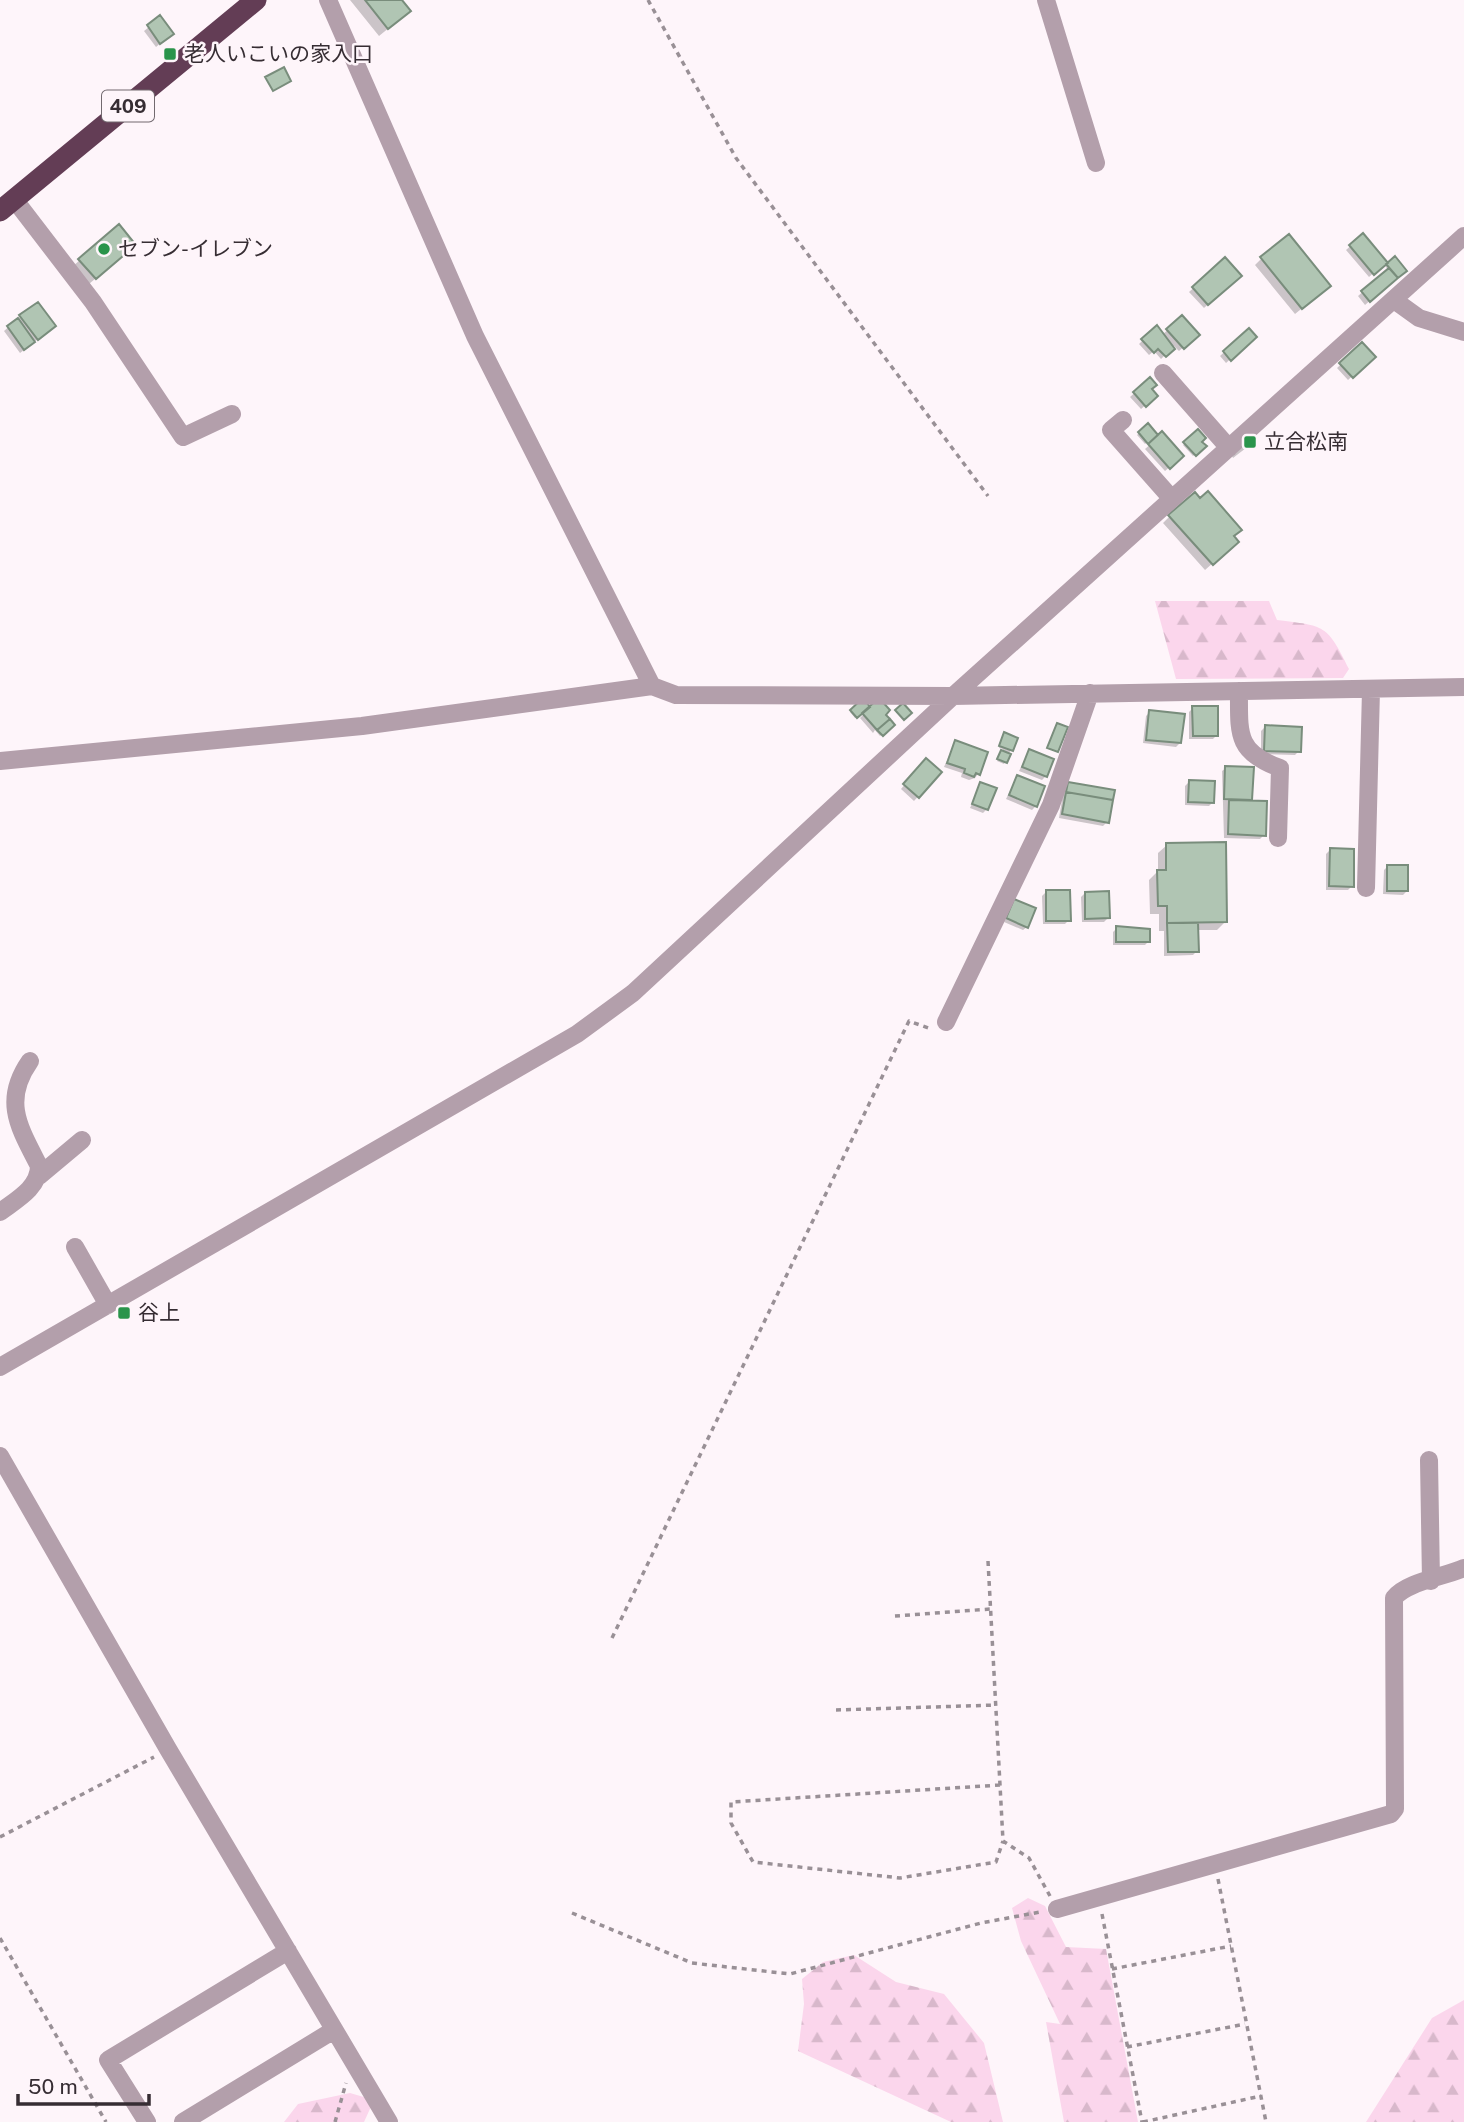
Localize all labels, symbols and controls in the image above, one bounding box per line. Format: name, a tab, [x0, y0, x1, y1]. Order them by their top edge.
place label: 老人いこいの家入口	[184, 41, 373, 66]
marker: 老人いこいの家入口	[162, 46, 178, 62]
road number: 409	[102, 90, 154, 122]
place label: セブン-イレブン	[118, 236, 273, 261]
marker: セブン-イレブン	[96, 241, 112, 257]
place label: 立合松南	[1264, 429, 1348, 454]
marker: 立合松南	[1242, 434, 1258, 450]
place label: 谷上	[138, 1300, 180, 1325]
marker: 谷上	[116, 1305, 132, 1321]
scale bar	[18, 2062, 149, 2106]
text: 50 m	[28, 2074, 78, 2099]

